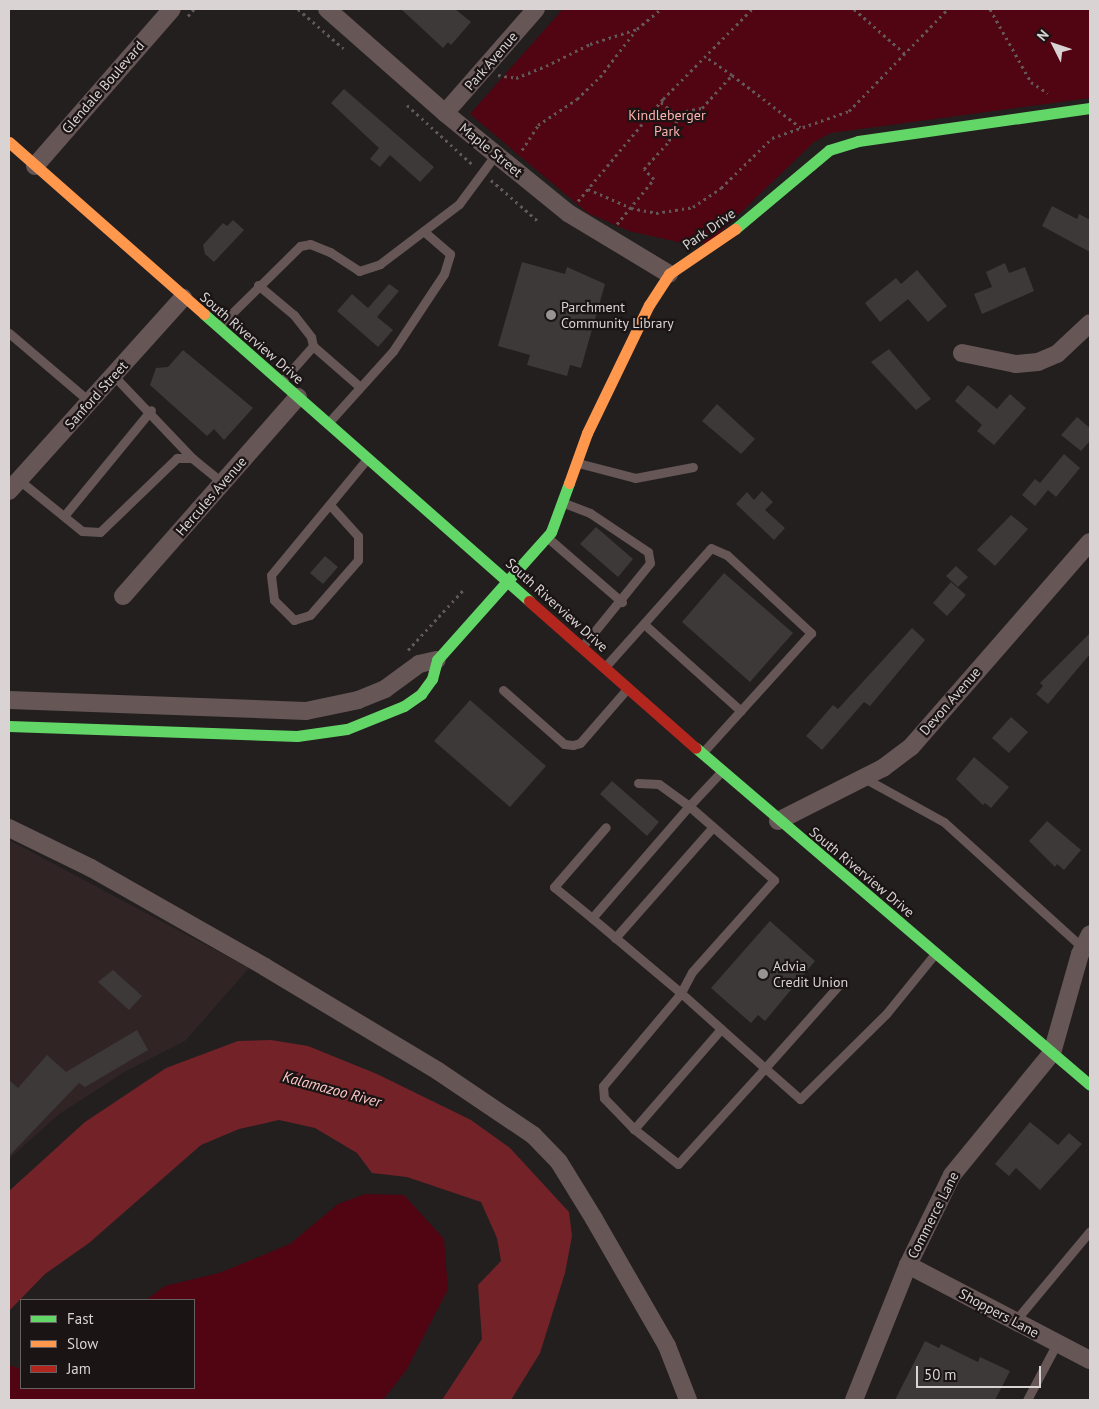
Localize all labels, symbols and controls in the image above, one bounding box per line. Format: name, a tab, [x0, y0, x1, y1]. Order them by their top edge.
north arrow	[1029, 20, 1079, 70]
text: N	[1033, 26, 1052, 45]
street label: Park Avenue	[461, 28, 521, 94]
street label: Glendale Boulevard	[58, 37, 148, 137]
park label: Kindleberger Park	[628, 107, 706, 140]
street label: Maple Street	[456, 119, 526, 181]
street label: Park Drive	[679, 205, 739, 253]
street label: South Riverview Drive	[197, 288, 307, 388]
place label: Parchment Community Library	[561, 299, 674, 332]
marker: Parchment Community Library	[545, 309, 557, 321]
street label: Sanford Street	[61, 358, 131, 432]
street label: Hercules Avenue	[172, 453, 250, 539]
street label: South Riverview Drive	[502, 555, 612, 655]
street label: Devon Avenue	[916, 663, 984, 739]
street label: South Riverview Drive	[806, 823, 918, 921]
place label: Advia Credit Union	[773, 958, 848, 990]
marker: Advia Credit Union	[757, 968, 769, 980]
water label: Kalamazoo River	[281, 1067, 383, 1111]
street label: Commerce Lane	[904, 1169, 962, 1261]
street label: Shoppers Lane	[956, 1285, 1042, 1341]
legend	[20, 1299, 195, 1389]
text: Fast	[67, 1309, 94, 1328]
text: Slow	[67, 1334, 98, 1353]
scale bar	[919, 1356, 1044, 1388]
text: Jam	[67, 1359, 91, 1378]
text: 50 m	[924, 1365, 957, 1384]

